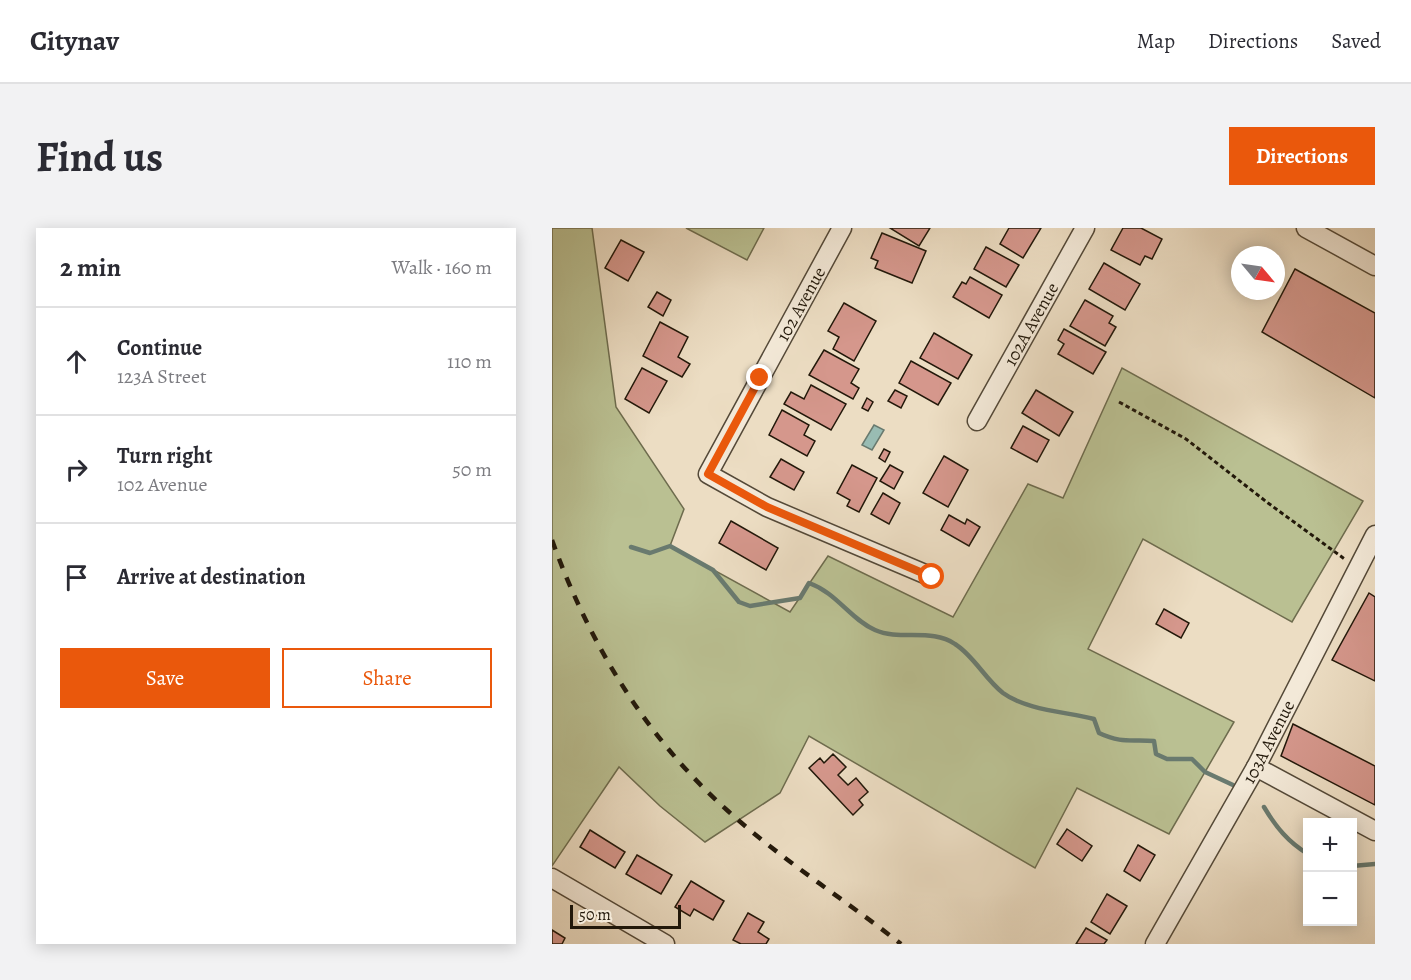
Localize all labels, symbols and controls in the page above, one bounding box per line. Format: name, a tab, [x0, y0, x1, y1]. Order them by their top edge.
text: Citynav	[30, 22, 119, 60]
text: Map	[1137, 27, 1175, 55]
text: Directions	[1208, 27, 1298, 55]
text: Saved	[1331, 27, 1381, 55]
button: Directions	[1229, 127, 1375, 185]
text: Find us	[36, 128, 163, 185]
north arrow	[1231, 246, 1285, 300]
text: 2 min	[60, 250, 121, 285]
text: Walk · 160 m	[392, 254, 492, 281]
street label: 102 Avenue	[771, 263, 831, 345]
street label: 102A Avenue	[998, 278, 1064, 370]
text: Continue	[117, 333, 202, 363]
icon: ahead	[60, 345, 93, 378]
text: 110 m	[447, 348, 492, 375]
text: 123A Street	[117, 363, 206, 390]
route end	[746, 364, 772, 390]
text: Turn right	[117, 441, 213, 471]
icon: right	[60, 453, 93, 486]
text: 50 m	[452, 456, 492, 483]
text: 102 Avenue	[117, 471, 208, 498]
icon: arrive	[60, 561, 93, 594]
text: Arrive at destination	[117, 562, 306, 592]
route start	[918, 563, 944, 589]
button: Save	[60, 648, 270, 708]
button: Share	[282, 648, 492, 708]
street label: 103A Avenue	[1237, 696, 1300, 788]
map controls	[1303, 818, 1357, 926]
button: +	[1303, 818, 1357, 872]
button: −	[1303, 872, 1357, 926]
scale bar	[570, 902, 681, 930]
text: 50 m	[579, 904, 611, 926]

